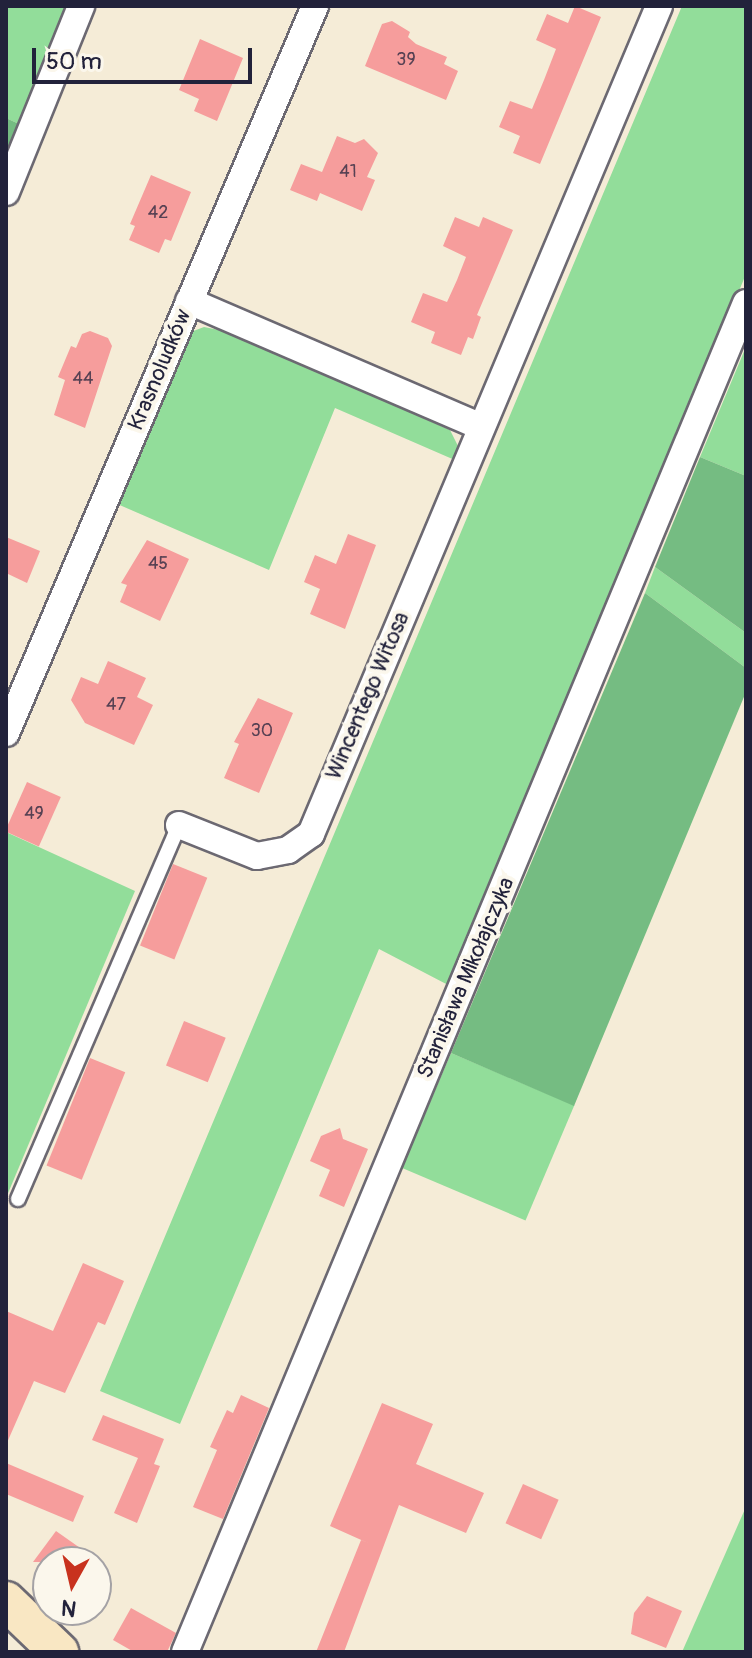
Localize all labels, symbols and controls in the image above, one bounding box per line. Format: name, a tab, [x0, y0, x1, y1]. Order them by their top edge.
scale bar	[36, 32, 256, 82]
text: 50 m	[46, 47, 102, 76]
house number: 39	[396, 49, 416, 71]
house number: 41	[339, 161, 357, 183]
house number: 42	[148, 202, 168, 224]
street label: Krasnoludków	[123, 305, 197, 435]
house number: 44	[73, 368, 93, 390]
house number: 45	[148, 553, 168, 575]
street label: Wincentego Witosa	[321, 608, 415, 784]
house number: 47	[106, 694, 126, 716]
house number: 30	[251, 720, 273, 742]
house number: 49	[24, 803, 44, 825]
street label: Stanisława Mikołajczyka	[412, 873, 520, 1083]
north arrow	[32, 1546, 112, 1626]
text: N	[60, 1593, 78, 1623]

